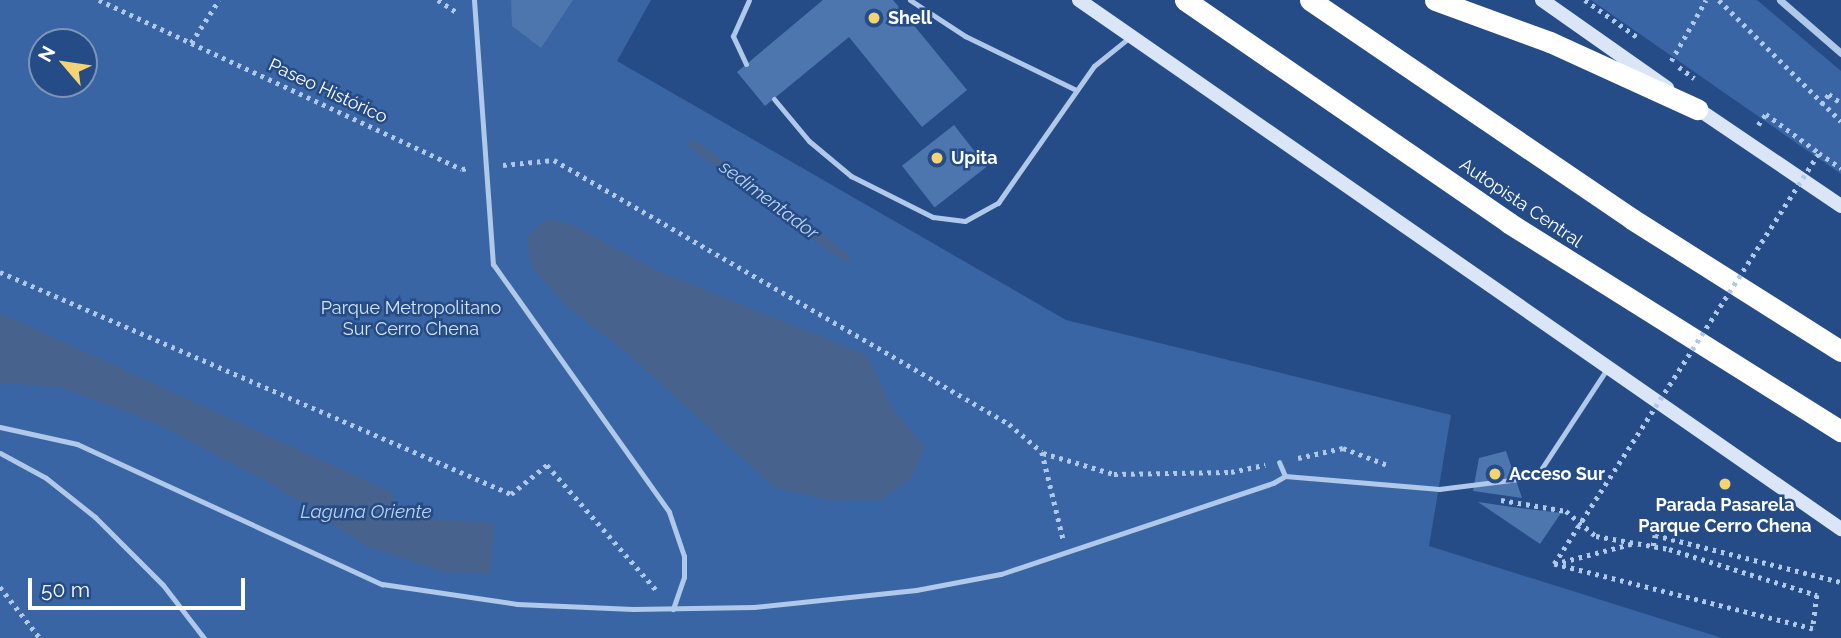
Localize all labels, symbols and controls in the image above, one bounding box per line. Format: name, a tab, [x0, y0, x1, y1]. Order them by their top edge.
place label: Shell	[888, 7, 932, 29]
marker: Shell	[866, 10, 882, 26]
north arrow	[28, 28, 98, 98]
text: N	[33, 42, 60, 65]
street label: Paseo Histórico	[265, 54, 391, 128]
place label: Upita	[951, 147, 998, 169]
marker: Upita	[929, 150, 945, 166]
street label: Autopista Central	[1455, 154, 1587, 252]
water label: sedimentador	[715, 155, 823, 245]
park label: Parque Metropolitano Sur Cerro Chena	[321, 298, 501, 340]
place label: Acceso Sur	[1509, 463, 1605, 485]
marker: Acceso Sur	[1487, 466, 1503, 482]
marker: Parada Pasarela Parque Cerro Chena	[1717, 476, 1733, 492]
place label: Parada Pasarela Parque Cerro Chena	[1638, 495, 1812, 538]
water label: Laguna Oriente	[300, 501, 432, 523]
scale bar	[32, 564, 248, 608]
text: 50 m	[41, 577, 90, 602]

